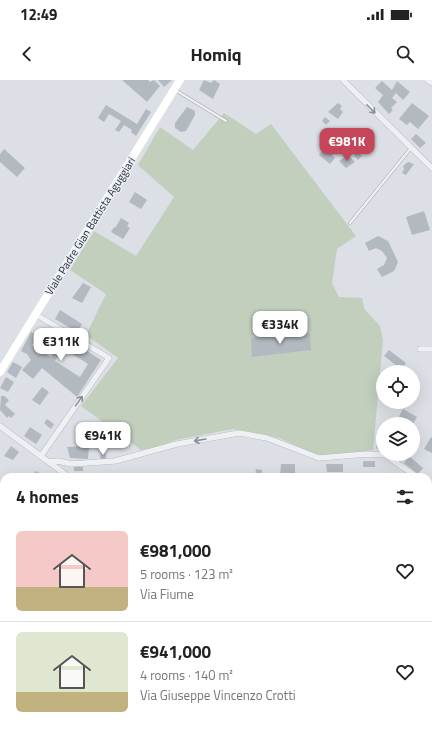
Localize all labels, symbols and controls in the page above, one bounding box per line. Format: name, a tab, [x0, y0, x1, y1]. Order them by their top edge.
text: 12:49	[20, 3, 57, 26]
text: Homiq	[190, 41, 242, 68]
icon: back	[16, 43, 38, 65]
icon: search	[394, 43, 416, 65]
one-way arrow	[366, 104, 376, 113]
pin: €981K	[319, 128, 375, 162]
text: €981K	[329, 131, 365, 151]
street label: Viale Padre Gian Battista Aguggiari	[41, 154, 139, 298]
pin: €334K	[252, 311, 308, 345]
text: €334K	[262, 314, 298, 334]
pin: €311K	[33, 328, 89, 362]
text: €311K	[43, 331, 79, 351]
map controls	[376, 365, 420, 461]
button: locate	[376, 365, 420, 409]
one-way arrow	[75, 396, 83, 407]
button: layers	[376, 417, 420, 461]
pin: €941K	[75, 422, 131, 456]
text: €941K	[85, 425, 121, 445]
one-way arrow	[194, 436, 207, 444]
text: 4 homes	[16, 484, 79, 510]
icon: filters	[394, 486, 416, 508]
text: €981,000	[140, 538, 211, 564]
icon: home	[48, 547, 96, 595]
icon: heart	[394, 560, 416, 582]
text: 5 rooms · 123 m²	[140, 564, 233, 584]
text: Via Fiume	[140, 584, 194, 604]
text: €941,000	[140, 639, 211, 665]
icon: home	[48, 648, 96, 696]
icon: heart	[394, 661, 416, 683]
text: 4 rooms · 140 m²	[140, 665, 233, 685]
text: Via Giuseppe Vincenzo Crotti	[140, 685, 296, 705]

